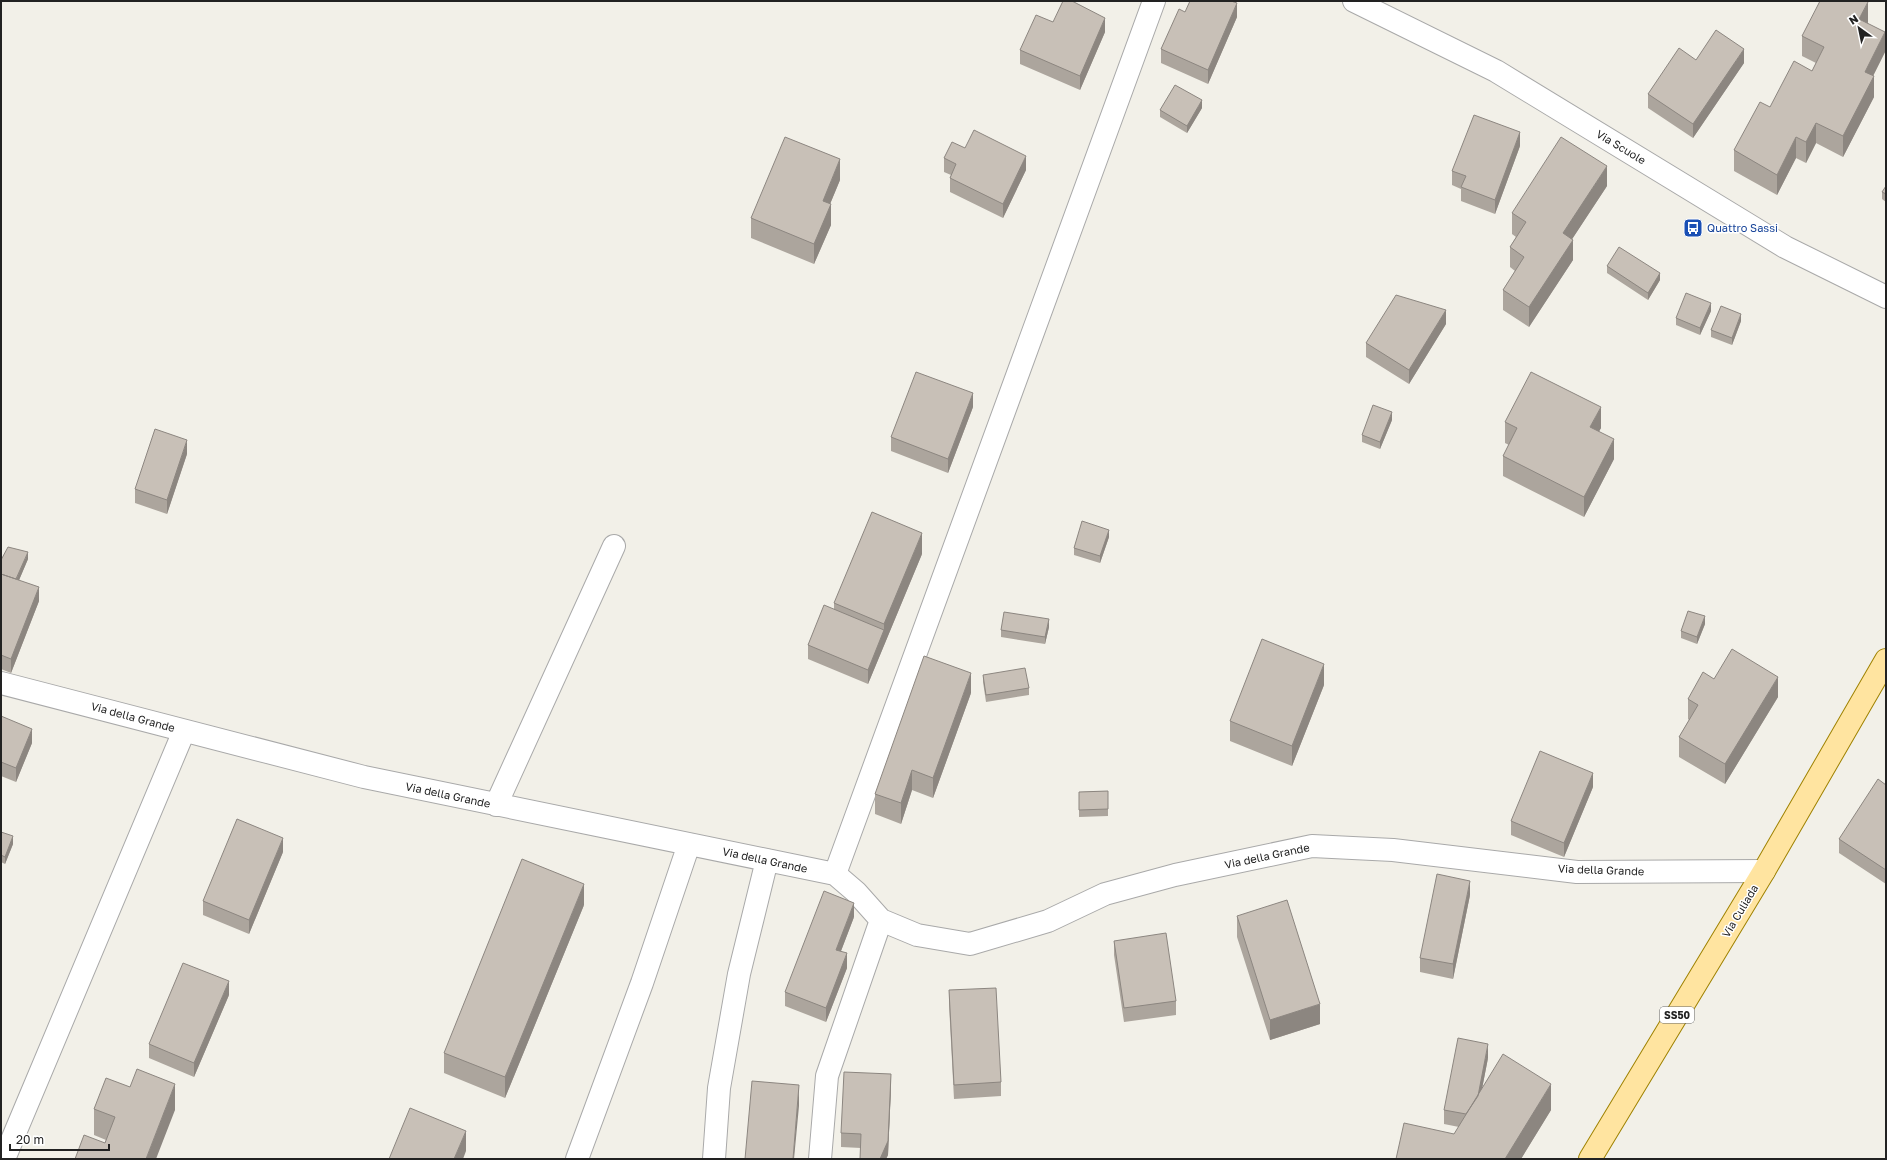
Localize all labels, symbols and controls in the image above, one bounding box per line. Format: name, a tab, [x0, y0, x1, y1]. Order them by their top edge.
north arrow	[1839, 8, 1879, 48]
text: N	[1846, 11, 1860, 27]
street label: Via Scuole	[1594, 127, 1648, 166]
bus stop icon: Quattro Sassi	[1682, 217, 1704, 239]
place label: Quattro Sassi	[1707, 221, 1778, 234]
street label: Via della Grande	[90, 699, 177, 734]
street label: Via della Grande	[404, 779, 492, 810]
street label: Via della Grande	[1223, 840, 1311, 871]
street label: Via della Grande	[721, 844, 809, 875]
street label: Via della Grande	[1558, 861, 1644, 878]
street label: Via Culiada	[1719, 882, 1760, 939]
road number: SS50	[1660, 1007, 1694, 1023]
scale bar	[10, 1126, 109, 1152]
text: 20 m	[16, 1132, 44, 1147]

